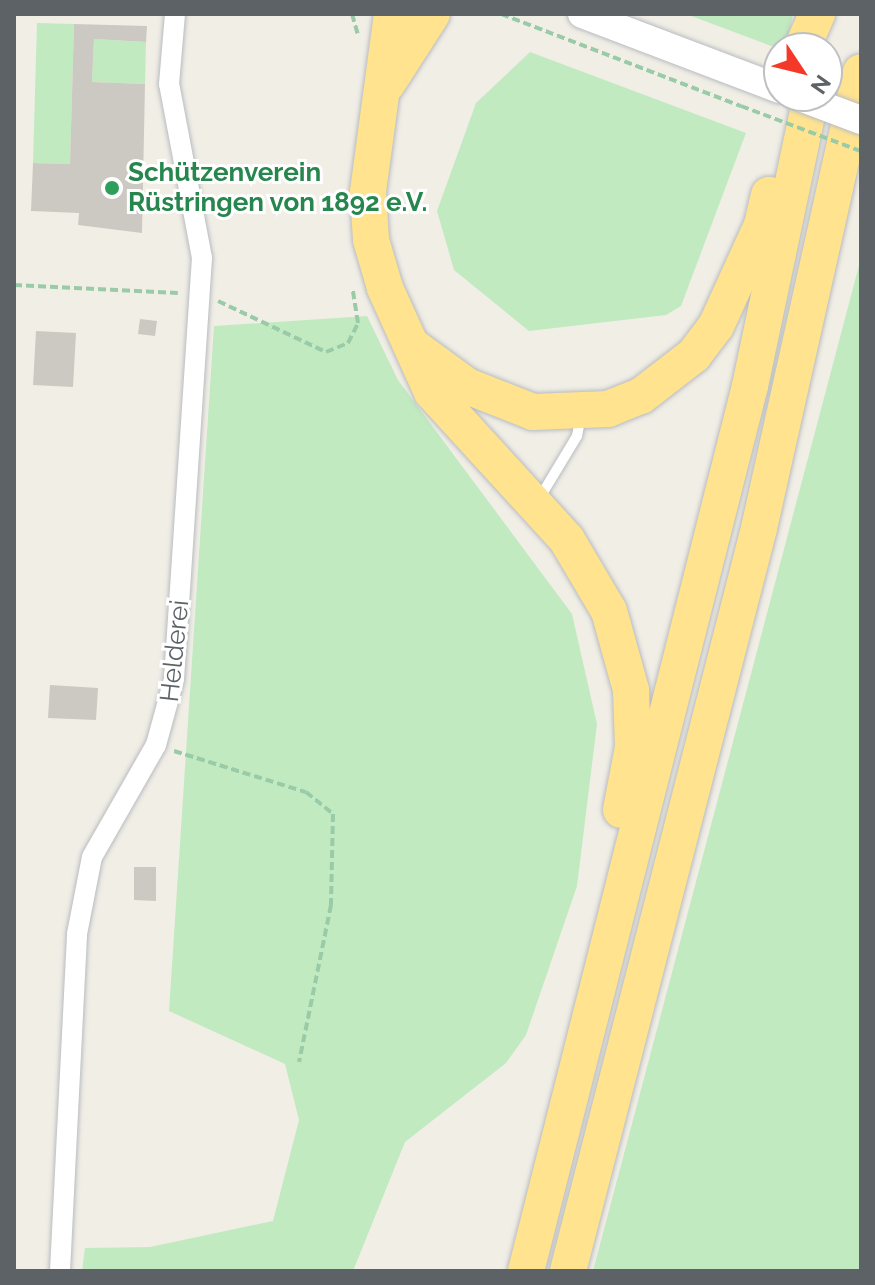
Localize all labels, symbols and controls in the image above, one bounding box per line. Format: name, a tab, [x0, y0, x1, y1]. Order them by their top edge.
north arrow	[763, 32, 843, 112]
text: N	[806, 70, 836, 99]
place label: Schützenverein Rüstringen von 1892 e.V.	[128, 157, 428, 218]
marker: Schützenverein Rüstringen von 1892 e.V.	[103, 179, 121, 197]
street label: Helderei	[154, 598, 196, 704]

